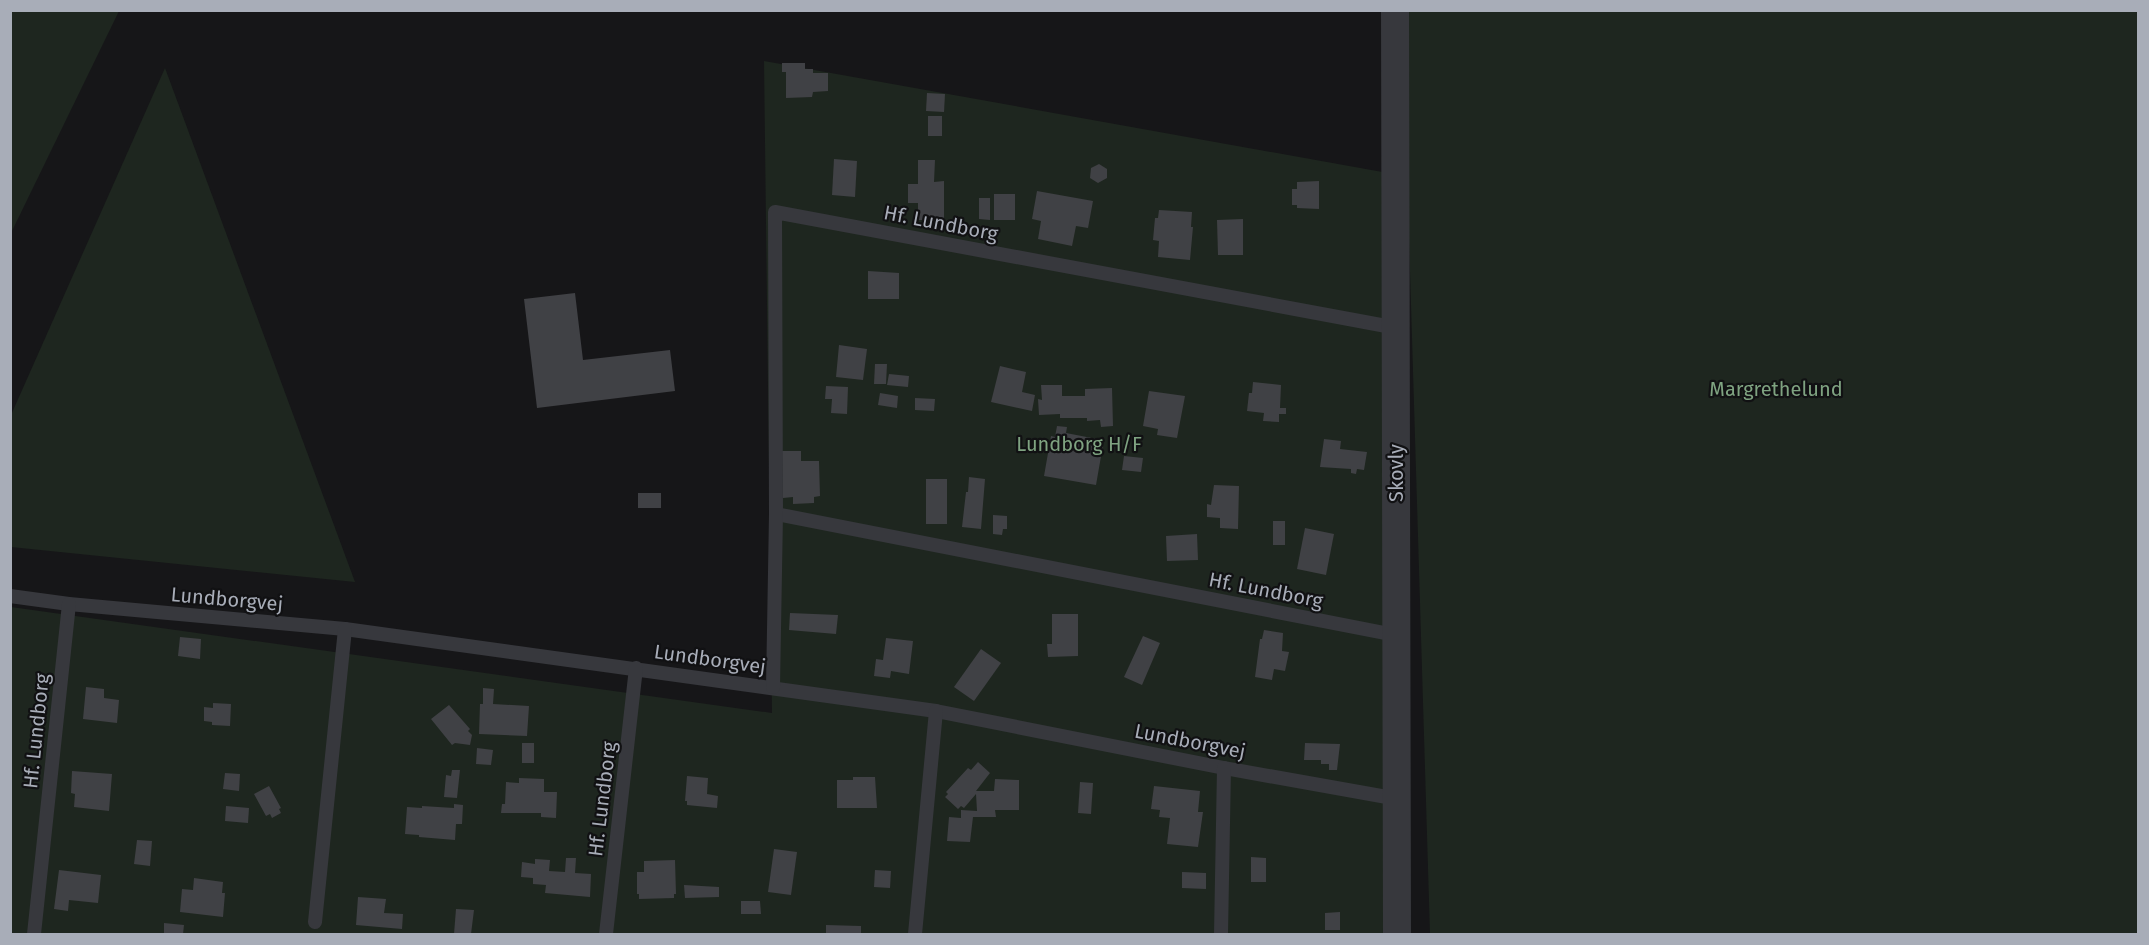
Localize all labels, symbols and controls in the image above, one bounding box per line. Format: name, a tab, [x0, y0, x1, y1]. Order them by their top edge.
street label: Hf. Lundborg	[882, 200, 1001, 246]
park label: Margrethelund	[1709, 377, 1843, 401]
park label: Lundborg H/F	[1016, 432, 1142, 456]
street label: Skovly	[1384, 444, 1408, 502]
street label: Hf. Lundborg	[1207, 567, 1326, 613]
street label: Lundborgvej	[170, 582, 284, 616]
street label: Lundborgvej	[653, 639, 767, 679]
street label: Hf. Lundborg	[18, 672, 54, 790]
street label: Lundborgvej	[1132, 718, 1248, 764]
street label: Hf. Lundborg	[583, 739, 621, 858]

